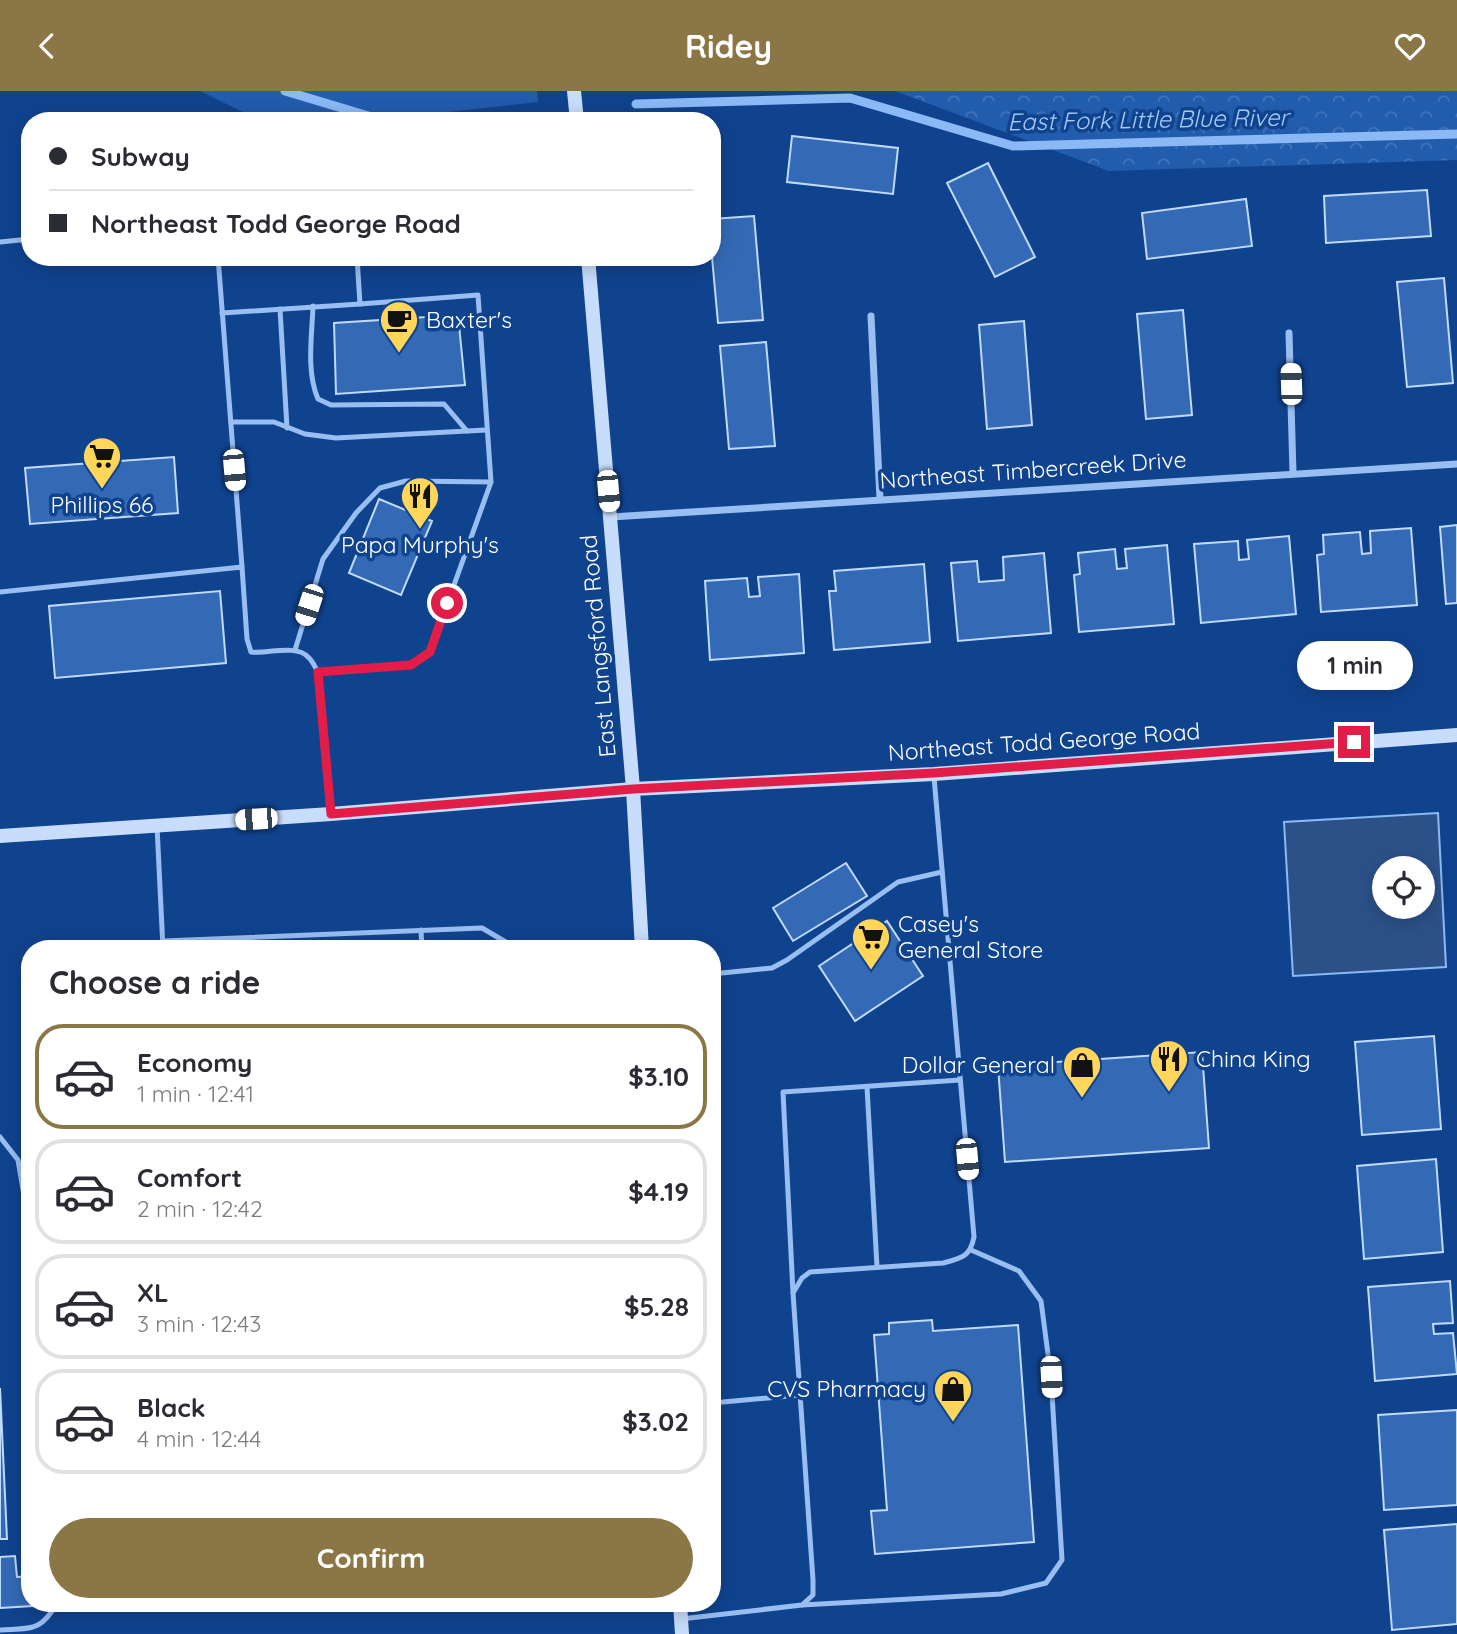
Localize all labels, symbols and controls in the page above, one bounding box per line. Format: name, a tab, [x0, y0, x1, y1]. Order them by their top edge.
text: Ridey	[685, 26, 772, 66]
icon: back	[28, 27, 66, 65]
icon: heart	[1391, 27, 1429, 65]
water label: East Fork Little Blue River	[1007, 101, 1292, 136]
text: Subway	[91, 140, 190, 173]
text: Northeast Todd George Road	[91, 207, 461, 240]
cafe icon: Baxter's	[378, 299, 420, 354]
place label: Baxter's	[426, 305, 512, 334]
car	[1280, 363, 1303, 405]
supermarket icon: Phillips 66	[81, 435, 123, 490]
street label: Northeast Timbercreek Drive	[879, 444, 1187, 495]
car	[222, 448, 247, 492]
car	[596, 469, 621, 513]
restaurant icon: Papa Murphy's	[399, 475, 441, 530]
place label: Phillips 66	[51, 490, 153, 519]
place label: Papa Murphy's	[341, 530, 499, 559]
street label: East Langsford Road	[573, 534, 622, 758]
car	[293, 582, 326, 628]
route start	[431, 587, 463, 619]
callout: 1 min	[1296, 641, 1412, 689]
text: 1 min	[1327, 651, 1383, 680]
street label: Northeast Todd George Road	[887, 716, 1201, 767]
route end	[1338, 726, 1370, 758]
car	[235, 807, 278, 831]
map controls	[1372, 856, 1435, 919]
button: locate	[1372, 856, 1435, 919]
place label: Casey's General Store	[898, 909, 1043, 964]
supermarket icon: Casey's General Store	[850, 916, 892, 971]
text: Choose a ride	[49, 962, 261, 1002]
restaurant icon: China King	[1148, 1038, 1190, 1093]
shop icon: Dollar General	[1061, 1044, 1103, 1099]
place label: China King	[1196, 1044, 1311, 1073]
icon: car	[53, 1045, 116, 1108]
text: Economy	[137, 1046, 252, 1079]
place label: Dollar General	[902, 1050, 1055, 1079]
text: $3.10	[628, 1060, 689, 1093]
text: 1 min · 12:41	[137, 1079, 254, 1108]
car	[955, 1137, 980, 1181]
icon: car	[53, 1160, 116, 1223]
text: Comfort	[137, 1161, 242, 1194]
text: $4.19	[628, 1175, 689, 1208]
text: 2 min · 12:42	[137, 1194, 263, 1223]
icon: car	[53, 1275, 116, 1338]
text: XL	[137, 1276, 169, 1309]
text: $5.28	[624, 1290, 689, 1323]
text: 3 min · 12:43	[137, 1309, 261, 1338]
car	[1040, 1355, 1063, 1399]
shop icon: CVS Pharmacy	[932, 1368, 974, 1423]
place label: CVS Pharmacy	[767, 1374, 926, 1403]
icon: car	[53, 1390, 116, 1453]
text: Black	[137, 1391, 206, 1424]
text: $3.02	[622, 1405, 689, 1438]
text: 4 min · 12:44	[137, 1424, 261, 1453]
button: Confirm	[49, 1518, 693, 1598]

